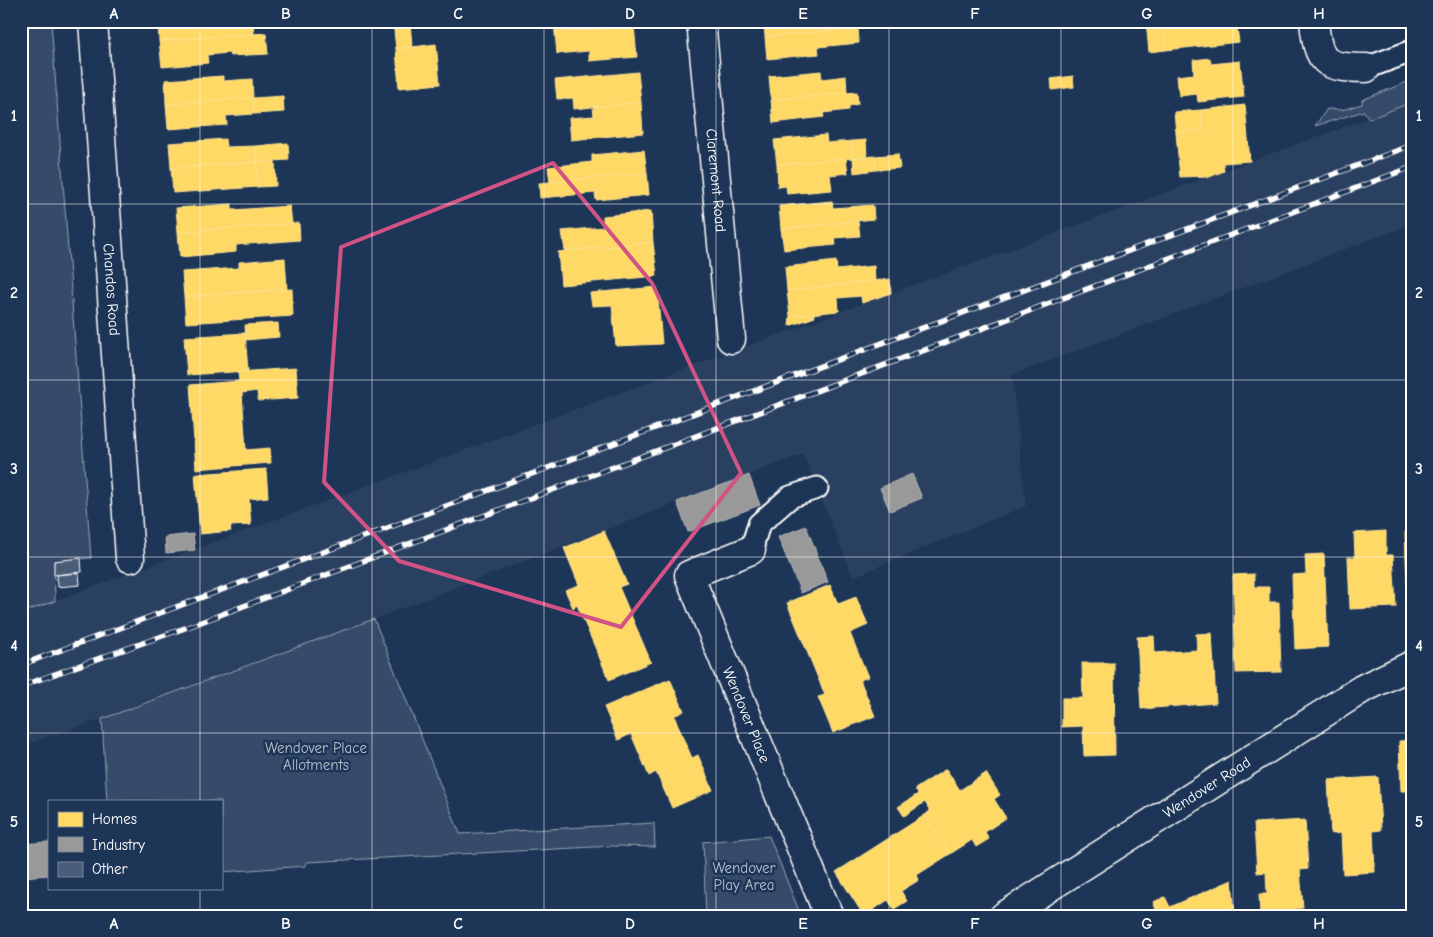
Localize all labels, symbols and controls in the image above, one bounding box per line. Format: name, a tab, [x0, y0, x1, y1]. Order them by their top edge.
text: A	[110, 5, 119, 23]
text: B	[281, 5, 291, 23]
text: C	[453, 5, 463, 23]
text: D	[625, 5, 635, 23]
text: E	[798, 5, 808, 23]
text: F	[970, 5, 980, 23]
text: G	[1141, 5, 1153, 23]
text: H	[1313, 5, 1325, 23]
text: 1	[11, 107, 17, 125]
text: 1	[1416, 107, 1422, 125]
street label: Claremont Road	[702, 128, 730, 233]
street label: Chandos Road	[99, 242, 124, 336]
text: 2	[10, 284, 18, 302]
text: 2	[1415, 284, 1423, 302]
text: 3	[10, 460, 18, 478]
text: 3	[1415, 460, 1423, 478]
text: 4	[10, 637, 18, 655]
text: 4	[1415, 637, 1423, 655]
street label: Wendover Place	[719, 664, 774, 766]
park label: Wendover Place Allotments	[265, 739, 368, 774]
street label: Wendover Road	[1159, 753, 1254, 822]
legend	[48, 800, 222, 890]
text: Homes	[92, 810, 137, 828]
text: 5	[10, 813, 18, 831]
text: 5	[1415, 813, 1423, 831]
text: Industry	[92, 836, 145, 854]
park label: Wendover Play Area	[713, 859, 776, 894]
text: Other	[92, 860, 127, 878]
text: A	[110, 915, 119, 933]
text: B	[281, 915, 291, 933]
text: C	[453, 915, 463, 933]
text: D	[625, 915, 635, 933]
text: E	[798, 915, 808, 933]
text: F	[970, 915, 980, 933]
text: G	[1141, 915, 1153, 933]
text: H	[1313, 915, 1325, 933]

